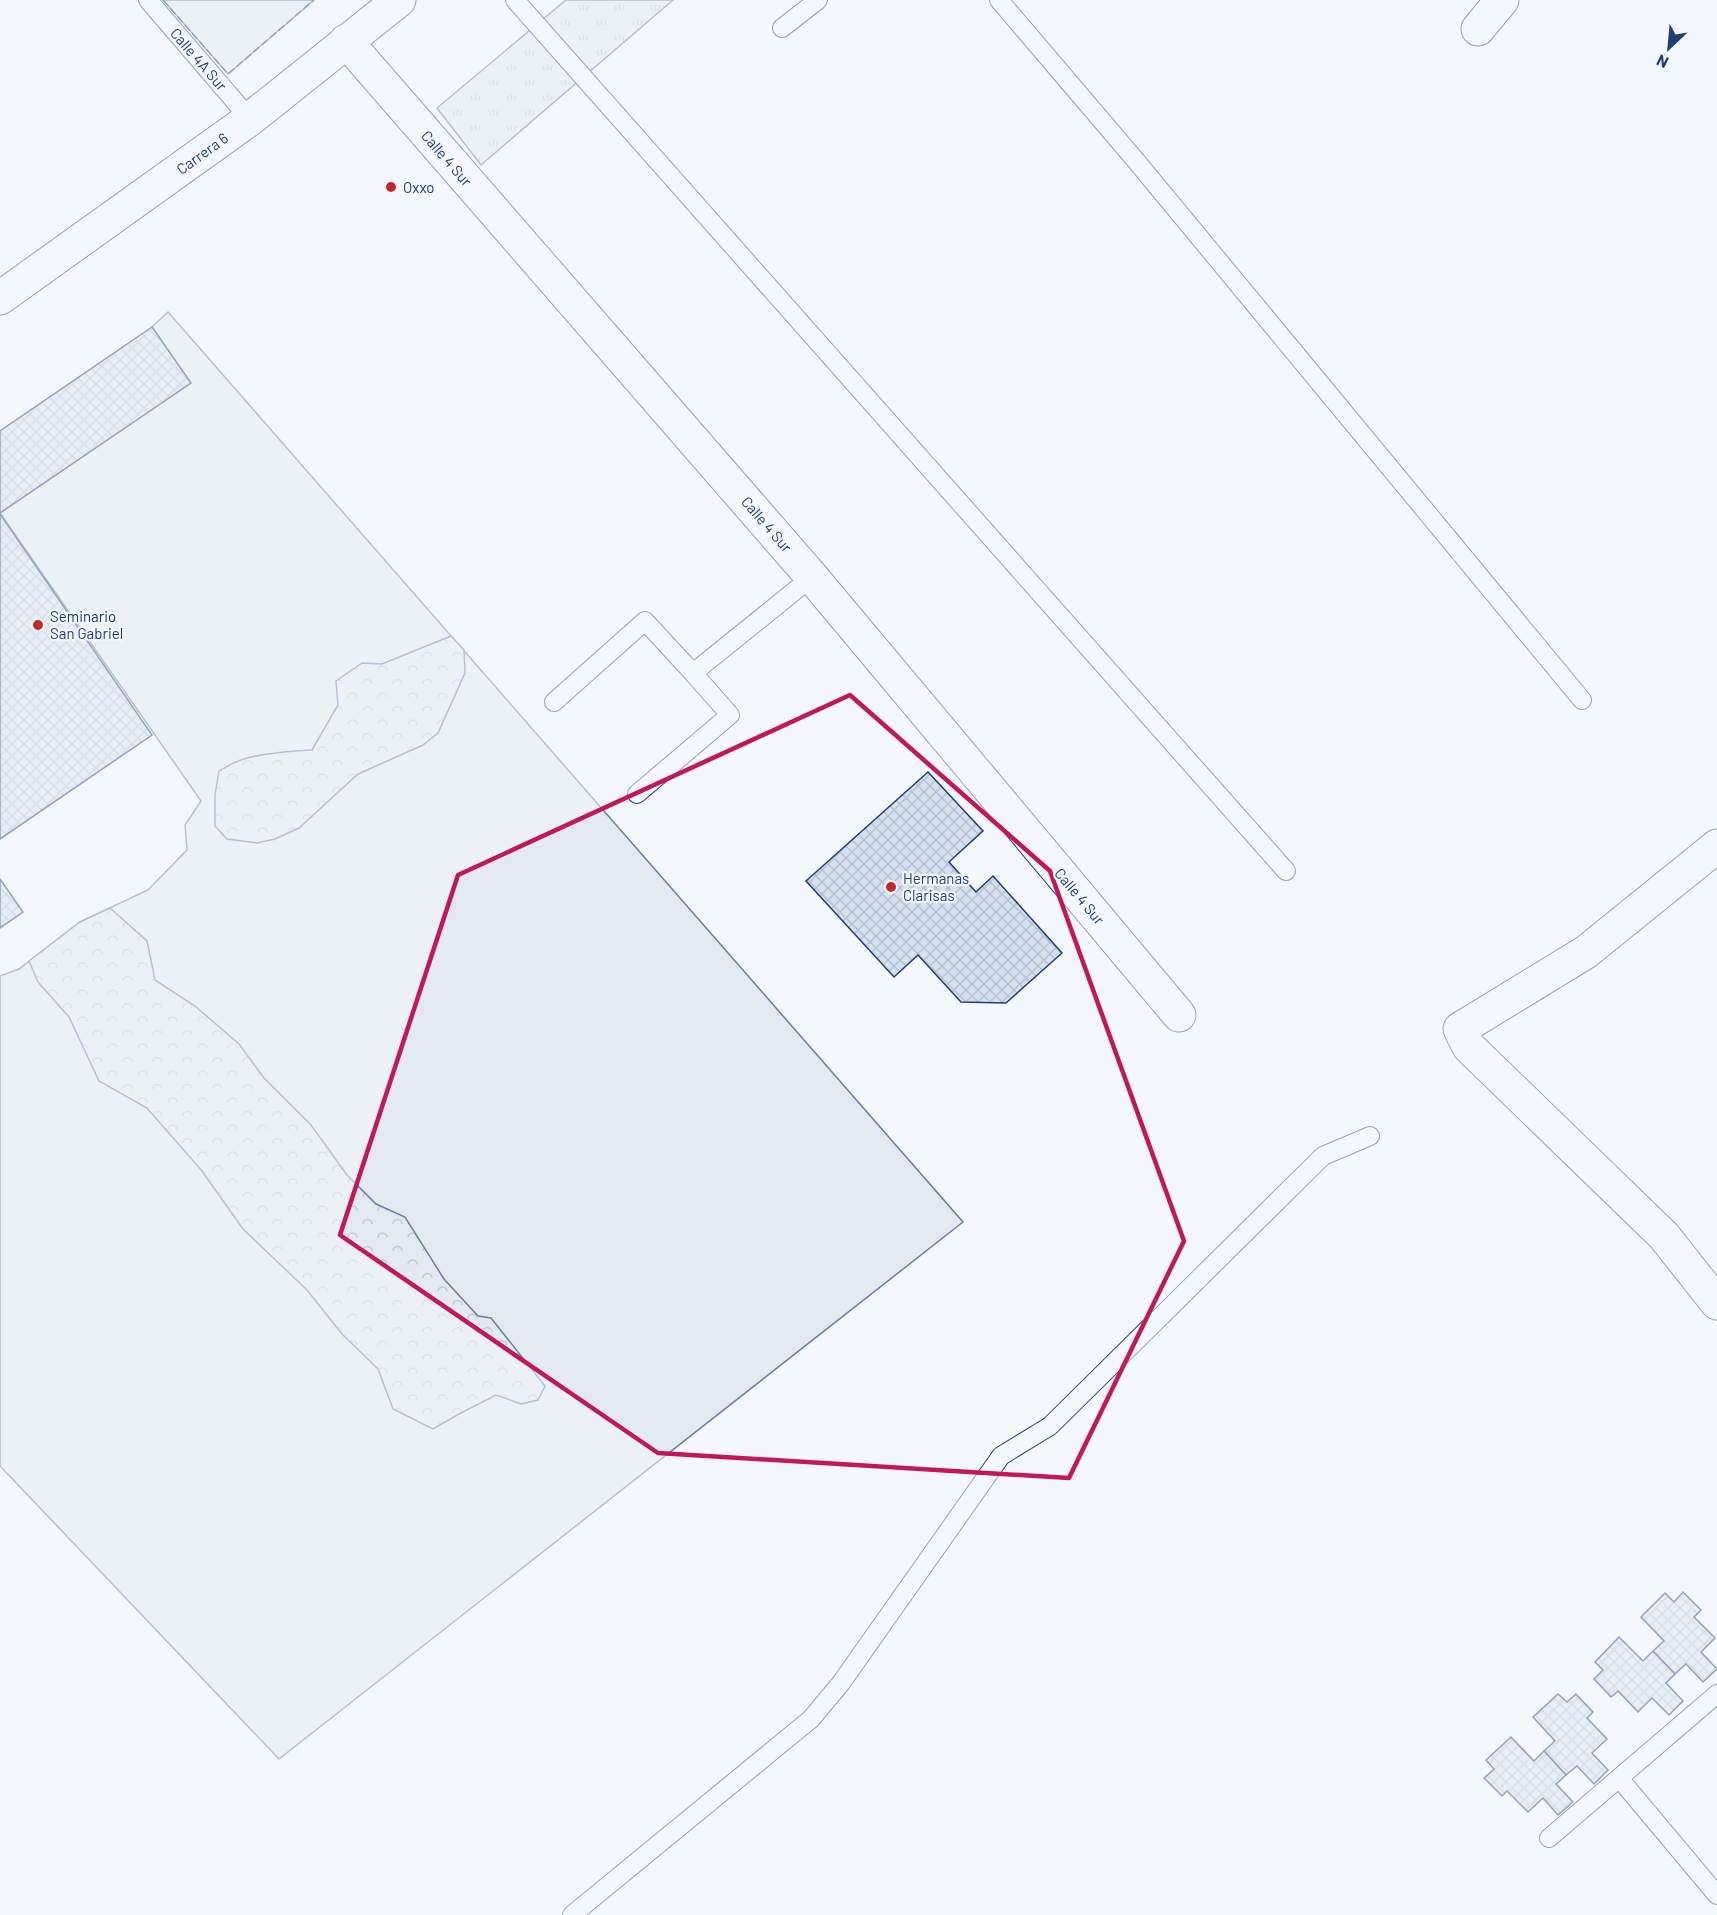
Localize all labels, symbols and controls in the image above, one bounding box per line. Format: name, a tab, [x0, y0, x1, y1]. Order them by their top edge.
north arrow	[1639, 18, 1699, 78]
street label: Calle 4A Sur	[167, 24, 231, 94]
text: N	[1653, 51, 1671, 73]
street label: Calle 4 Sur	[418, 126, 476, 190]
street label: Carrera 6	[173, 128, 231, 178]
place label: Oxxo	[403, 178, 435, 196]
marker: Oxxo	[384, 180, 398, 194]
street label: Calle 4 Sur	[738, 492, 796, 556]
place label: Seminario San Gabriel	[50, 607, 123, 642]
marker: Seminario San Gabriel	[31, 618, 45, 632]
street label: Calle 4 Sur	[1051, 864, 1109, 928]
place label: Hermanas Clarisas	[903, 869, 969, 904]
marker: Hermanas Clarisas	[884, 880, 898, 894]

